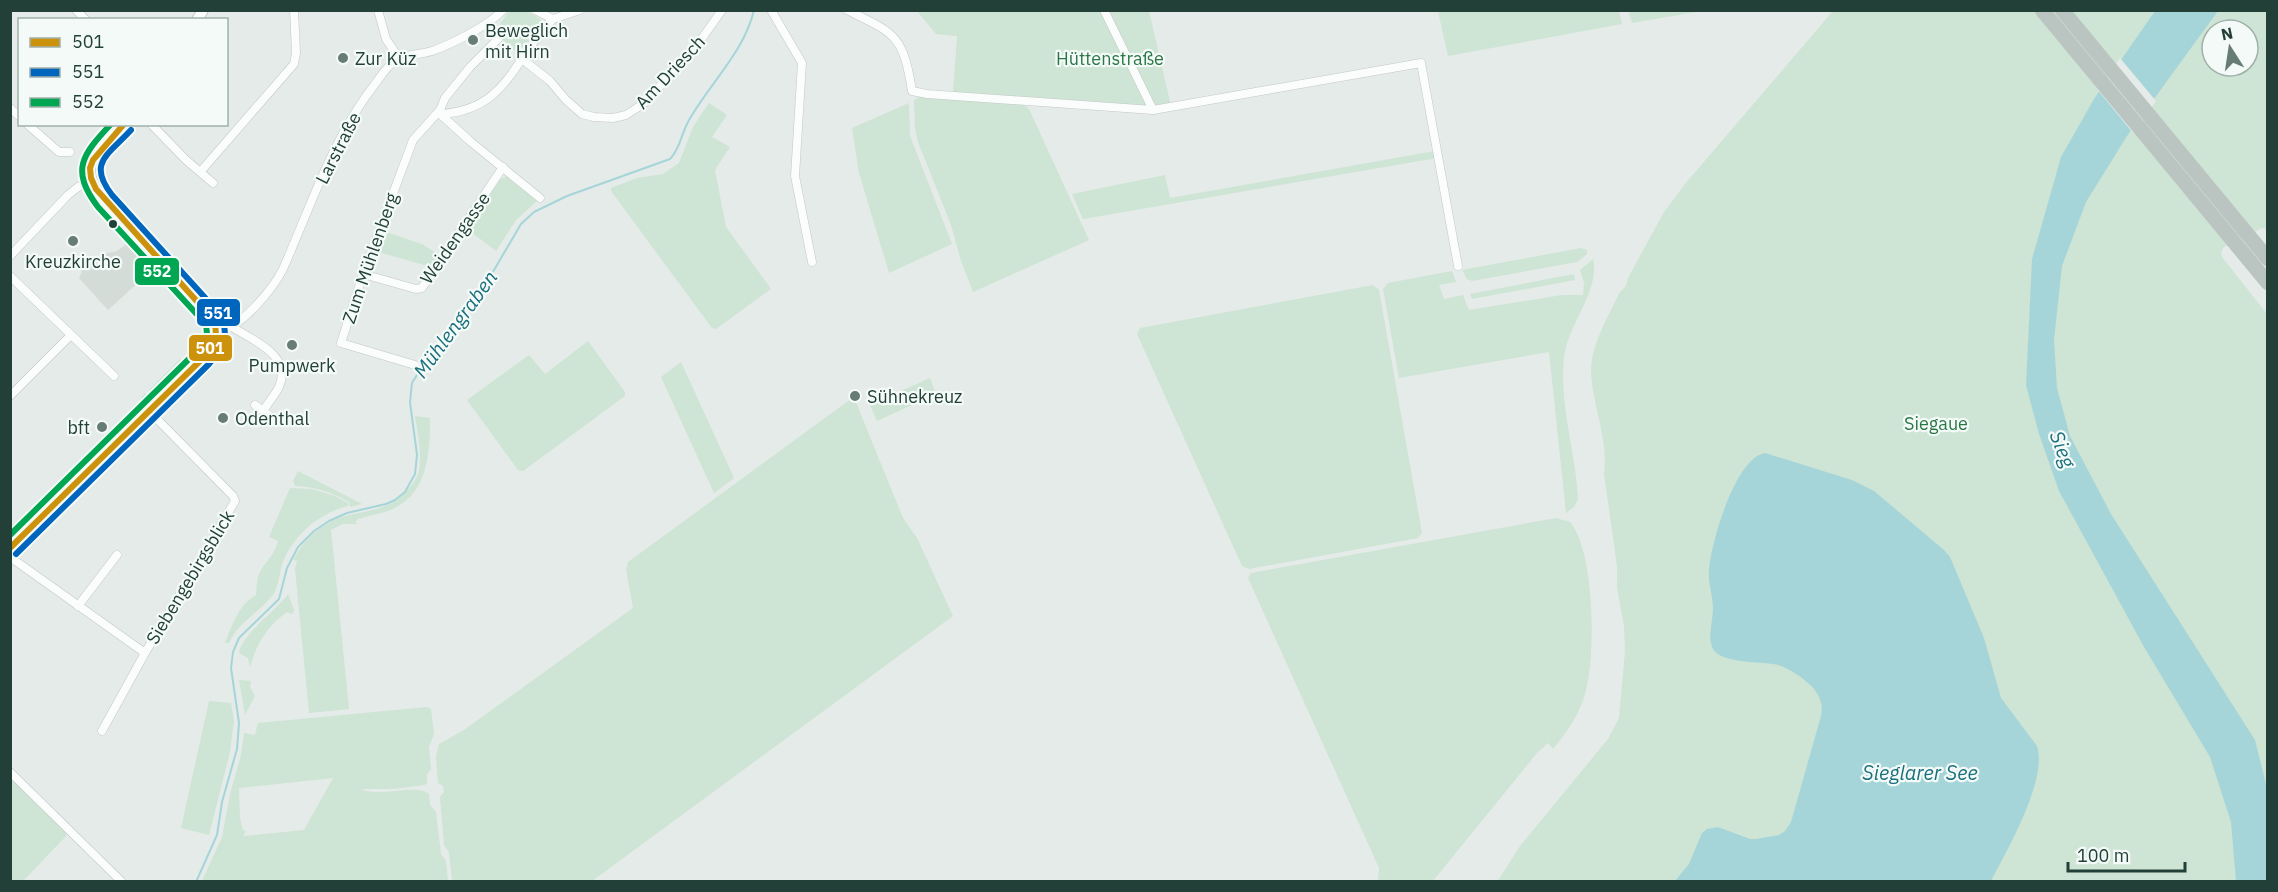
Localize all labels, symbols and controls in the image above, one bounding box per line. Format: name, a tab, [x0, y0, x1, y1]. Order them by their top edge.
legend	[18, 18, 228, 126]
north arrow	[2200, 18, 2260, 78]
place label: Beweglich mit Hirn	[485, 19, 568, 63]
text: N	[2219, 22, 2235, 44]
text: 501	[72, 30, 104, 53]
street label: Am Driesch	[630, 30, 710, 114]
marker: Beweglich mit Hirn	[466, 33, 480, 47]
place label: Zur Küz	[355, 47, 416, 70]
park label: Hüttenstraße	[1056, 47, 1164, 70]
marker: Zur Küz	[336, 51, 350, 65]
text: 551	[72, 60, 104, 83]
text: 552	[72, 90, 104, 113]
street label: Larstraße	[310, 108, 366, 188]
street label: Weidengasse	[415, 187, 495, 288]
street label: Zum Mühlenberg	[337, 189, 403, 326]
unlabelled marker	[107, 218, 119, 230]
marker: Kreuzkirche	[66, 234, 80, 248]
place label: Kreuzkirche	[25, 250, 121, 273]
line badge: 552	[134, 257, 180, 286]
text: 552	[143, 261, 171, 281]
water label: Mühlengraben	[407, 265, 503, 383]
line badge: 551	[196, 298, 241, 327]
text: 551	[204, 303, 233, 323]
line badge: 501	[188, 334, 233, 362]
text: 501	[196, 338, 225, 358]
marker: Pumpwerk	[285, 338, 299, 352]
place label: Pumpwerk	[249, 354, 336, 377]
place label: Sühnekreuz	[867, 385, 962, 408]
marker: Sühnekreuz	[848, 389, 862, 403]
place label: Odenthal	[235, 407, 309, 430]
marker: Odenthal	[216, 411, 230, 425]
park label: Siegaue	[1904, 412, 1968, 435]
place label: bft	[68, 416, 90, 439]
marker: bft	[95, 420, 109, 434]
water label: Sieg	[2044, 427, 2083, 472]
street label: Siebengebirgsblick	[141, 505, 239, 648]
water label: Sieglarer See	[1862, 759, 1978, 786]
scale bar	[2068, 835, 2185, 873]
text: 100 m	[2077, 844, 2129, 867]

